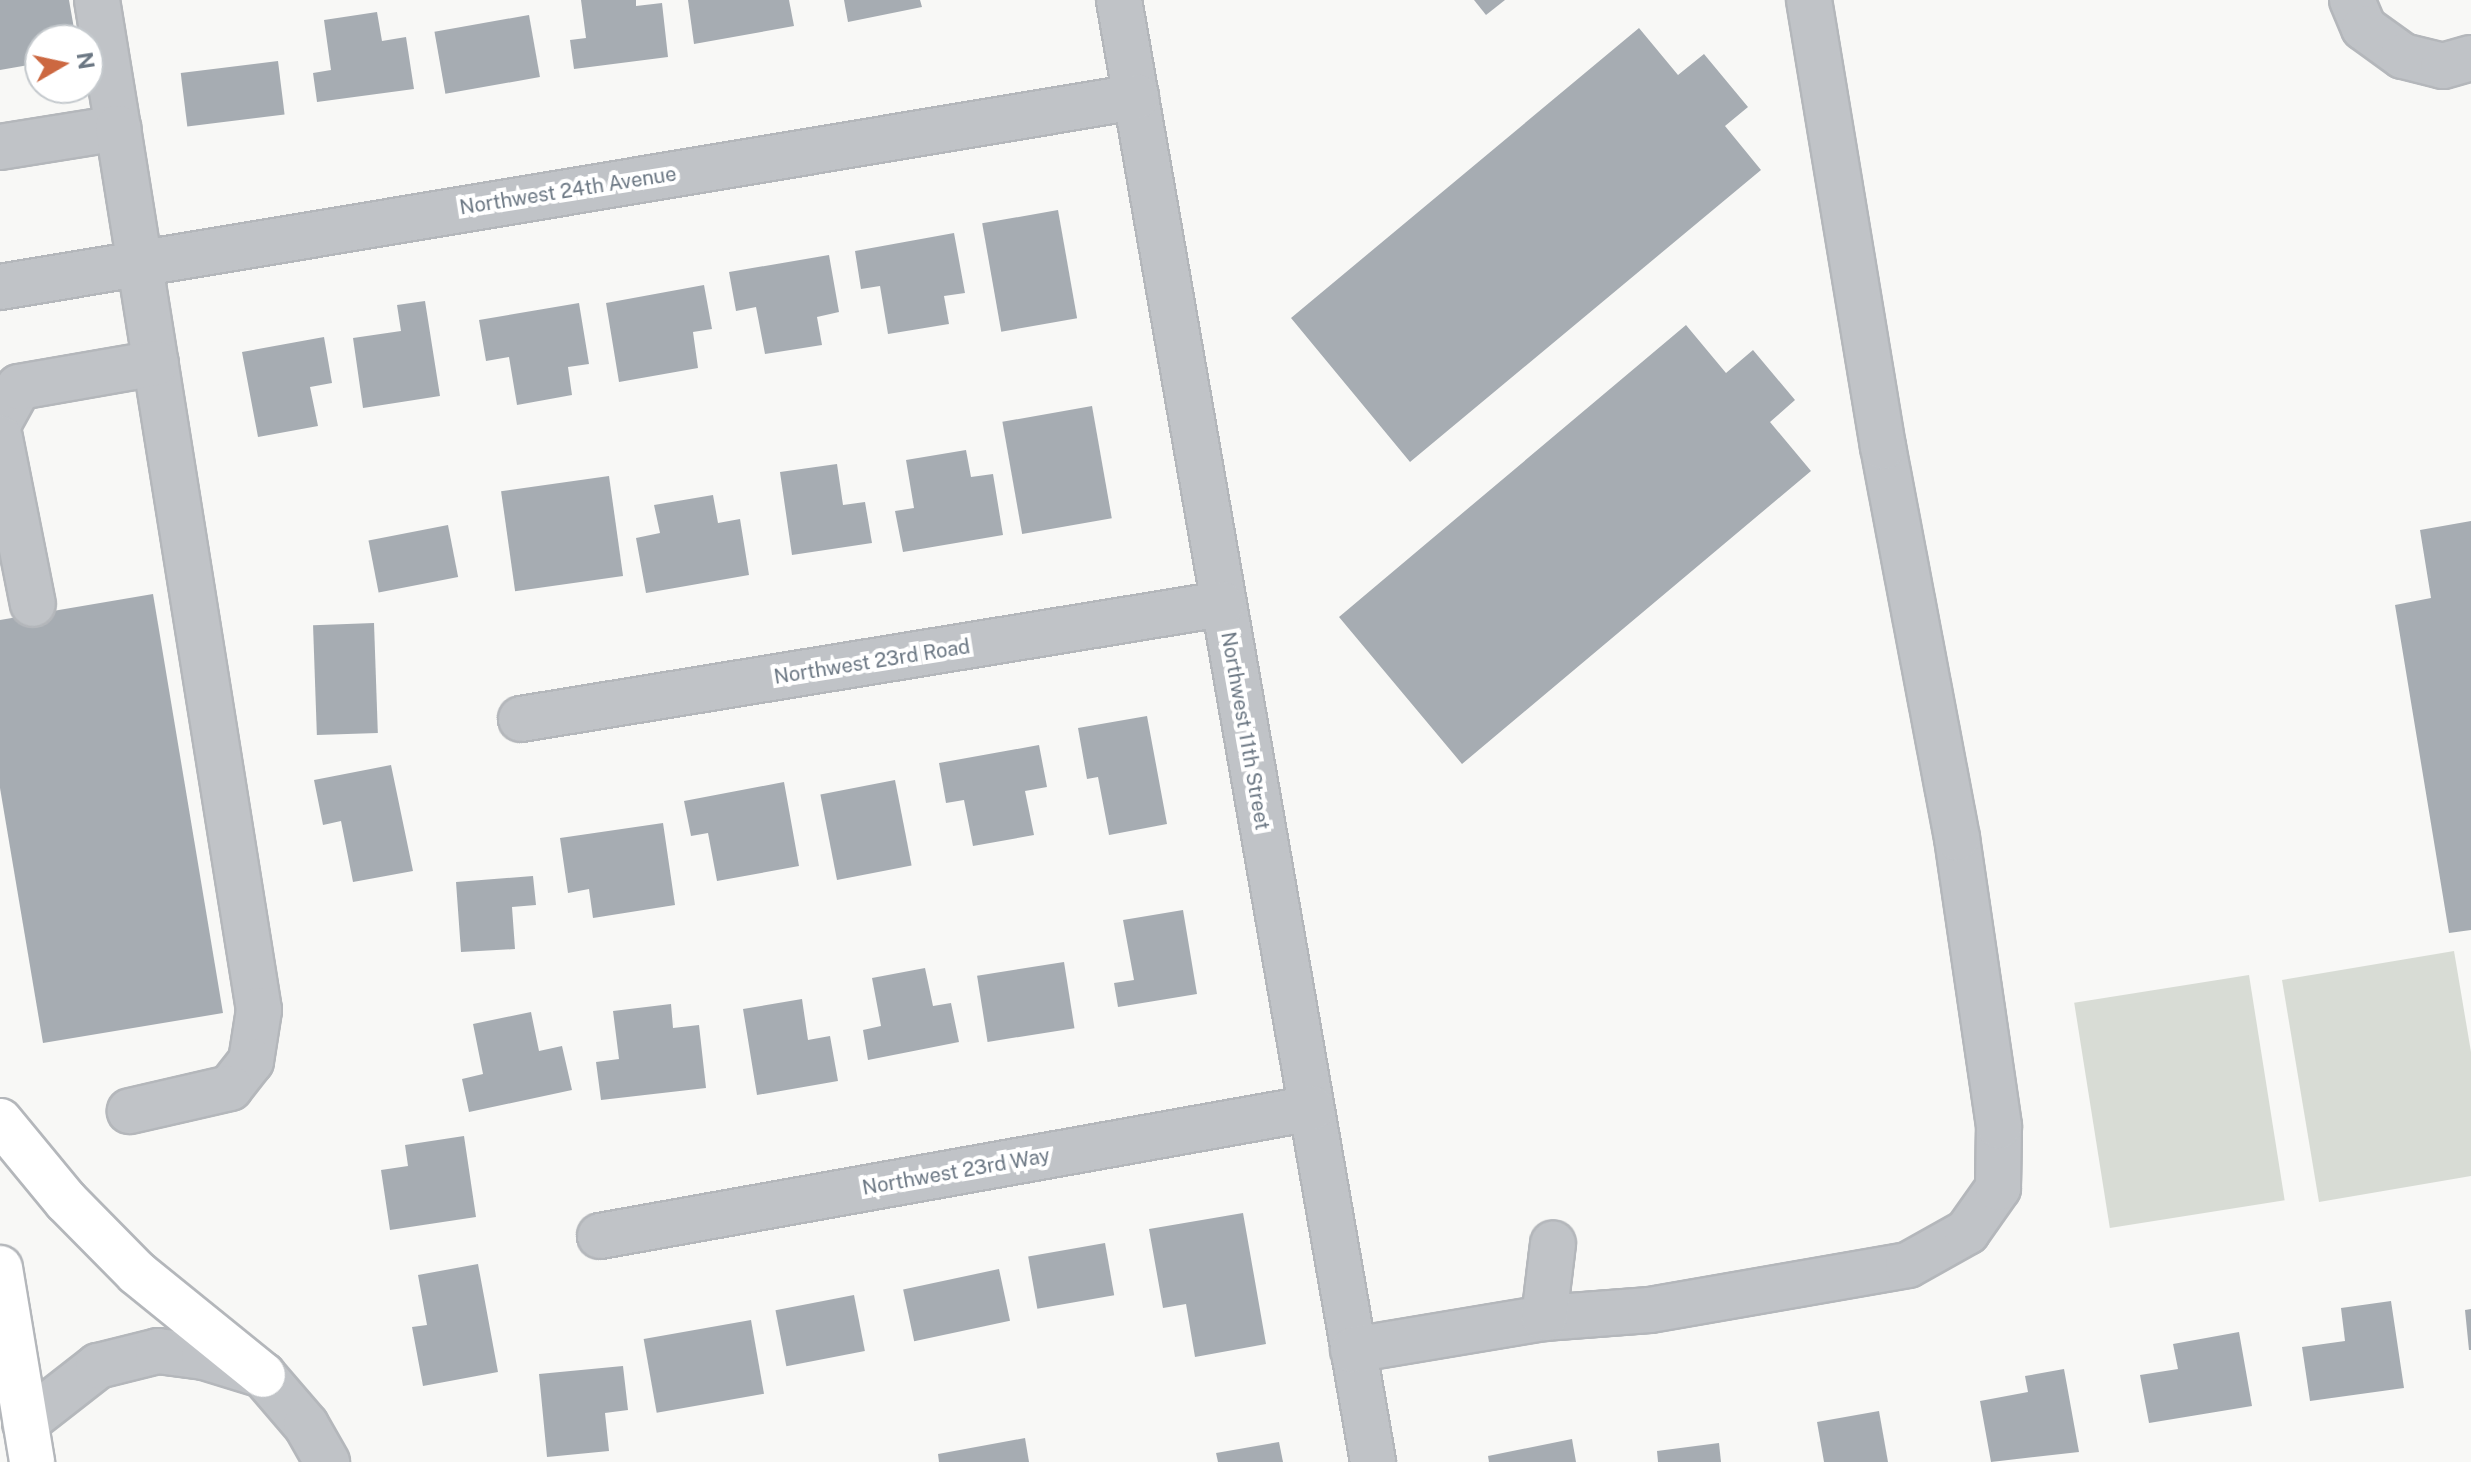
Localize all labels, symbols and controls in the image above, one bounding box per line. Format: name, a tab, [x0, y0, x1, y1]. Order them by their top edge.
north arrow	[24, 24, 104, 104]
text: N	[72, 50, 100, 71]
street label: Northwest 24th Avenue	[458, 162, 678, 220]
street label: Northwest 11th Street	[1216, 630, 1274, 832]
street label: Northwest 23rd Road	[772, 635, 972, 689]
street label: Northwest 23rd Way	[860, 1144, 1052, 1200]

